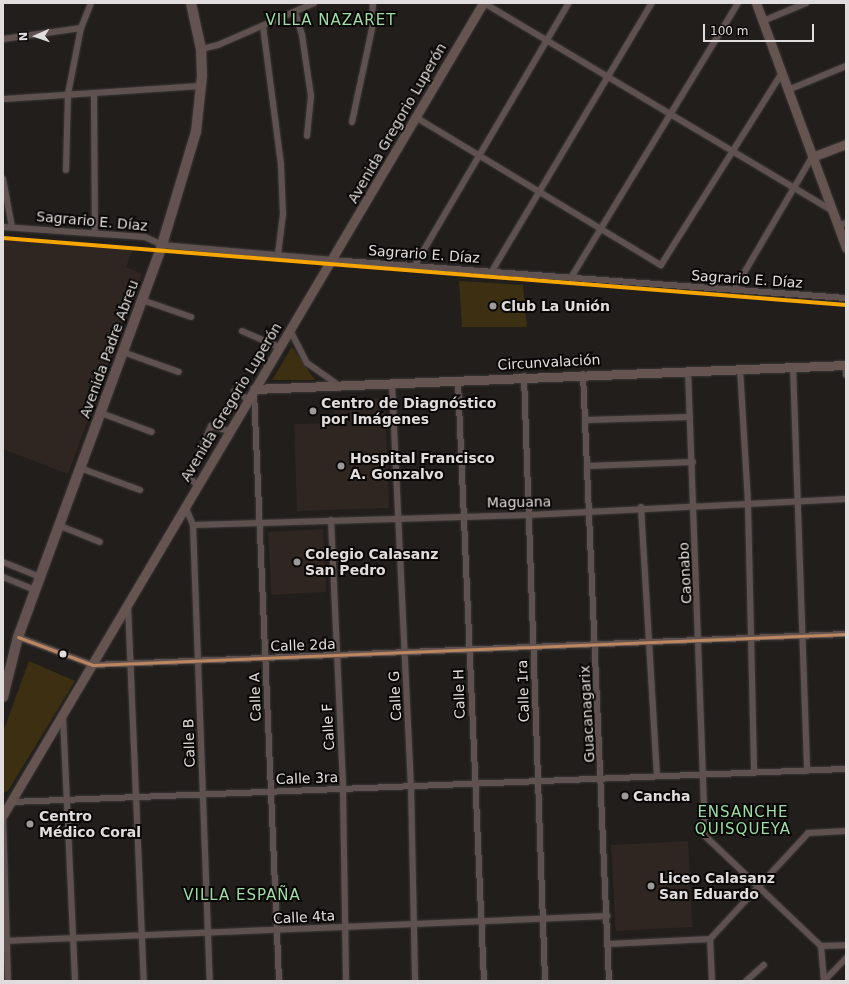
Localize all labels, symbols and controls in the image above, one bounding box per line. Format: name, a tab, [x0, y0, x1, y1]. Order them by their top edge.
district label: VILLA NAZARET	[266, 12, 396, 30]
north arrow	[16, 16, 56, 56]
scale bar	[705, 16, 816, 42]
text: 100 m	[710, 24, 748, 38]
text: N	[17, 32, 30, 41]
street label: Avenida Gregorio Luperón	[344, 40, 450, 206]
street label: Sagrario E. Díaz	[36, 208, 148, 234]
street label: Sagrario E. Díaz	[368, 242, 480, 266]
street label: Sagrario E. Díaz	[691, 267, 803, 291]
street label: Avenida Padre Abreu	[76, 278, 142, 420]
place label: Club La Unión	[501, 298, 610, 314]
marker: Club La Unión	[488, 301, 498, 311]
street label: Avenida Gregorio Luperón	[177, 320, 285, 484]
street label: Circunvalación	[497, 351, 601, 373]
place label: Centro de Diagnóstico por Imágenes	[321, 395, 496, 428]
marker: Centro de Diagnóstico por Imágenes	[308, 406, 318, 416]
place label: Hospital Francisco A. Gonzalvo	[350, 450, 495, 482]
marker: Hospital Francisco A. Gonzalvo	[335, 460, 347, 472]
street label: Maguana	[487, 493, 551, 511]
street label: Caonabo	[675, 542, 695, 604]
place label: Colegio Calasanz San Pedro	[305, 546, 438, 578]
marker: Colegio Calasanz San Pedro	[292, 557, 302, 567]
street label: Calle 2da	[270, 635, 336, 655]
unlabelled marker	[58, 649, 68, 659]
street label: Calle 1ra	[514, 660, 532, 722]
street label: Guacanagarix	[576, 665, 598, 763]
street label: Calle H	[450, 669, 468, 719]
street label: Calle G	[385, 671, 405, 721]
street label: Calle A	[246, 672, 264, 722]
street label: Calle F	[318, 703, 338, 751]
street label: Calle B	[180, 718, 198, 768]
street label: Calle 3ra	[276, 769, 338, 787]
place label: Cancha	[633, 788, 690, 804]
marker: Cancha	[620, 791, 630, 801]
district label: ENSANCHE QUISQUEYA	[695, 803, 791, 838]
place label: Centro Médico Coral	[39, 808, 141, 840]
marker: Centro Médico Coral	[24, 818, 36, 830]
place label: Liceo Calasanz San Eduardo	[659, 870, 775, 902]
marker: Liceo Calasanz San Eduardo	[646, 881, 656, 891]
district label: VILLA ESPAÑA	[183, 887, 301, 905]
street label: Calle 4ta	[273, 907, 335, 927]

